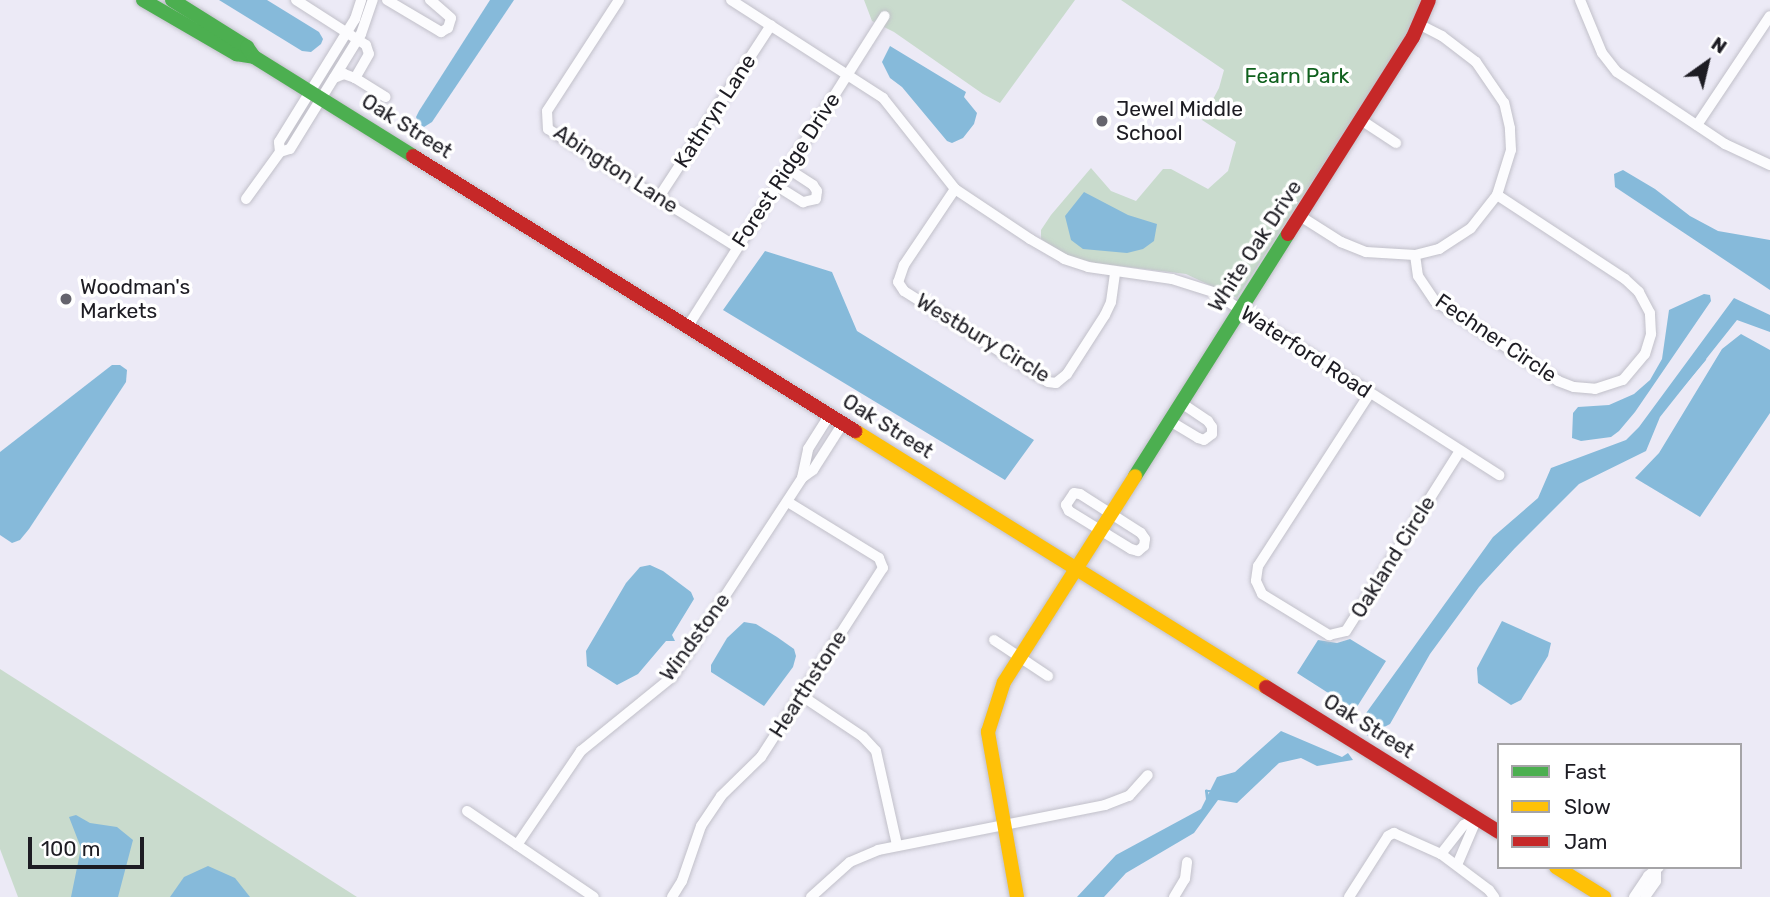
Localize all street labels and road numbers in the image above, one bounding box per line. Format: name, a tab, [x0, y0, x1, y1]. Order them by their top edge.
street label: Kathryn Lane	[669, 49, 761, 173]
street label: Oak Street	[357, 88, 457, 164]
street label: Forest Ridge Drive	[727, 88, 845, 252]
street label: Abington Lane	[549, 120, 683, 218]
street label: White Oak Drive	[1203, 175, 1307, 317]
street label: Westbury Circle	[911, 288, 1055, 388]
street label: Fechner Circle	[1430, 288, 1562, 388]
street label: Waterford Road	[1236, 300, 1376, 404]
street label: Oak Street	[838, 388, 938, 464]
street label: Oakland Circle	[1345, 491, 1441, 623]
street label: Windstone	[655, 588, 735, 686]
street label: Hearthstone	[764, 626, 852, 742]
street label: Oak Street	[1319, 688, 1419, 764]

